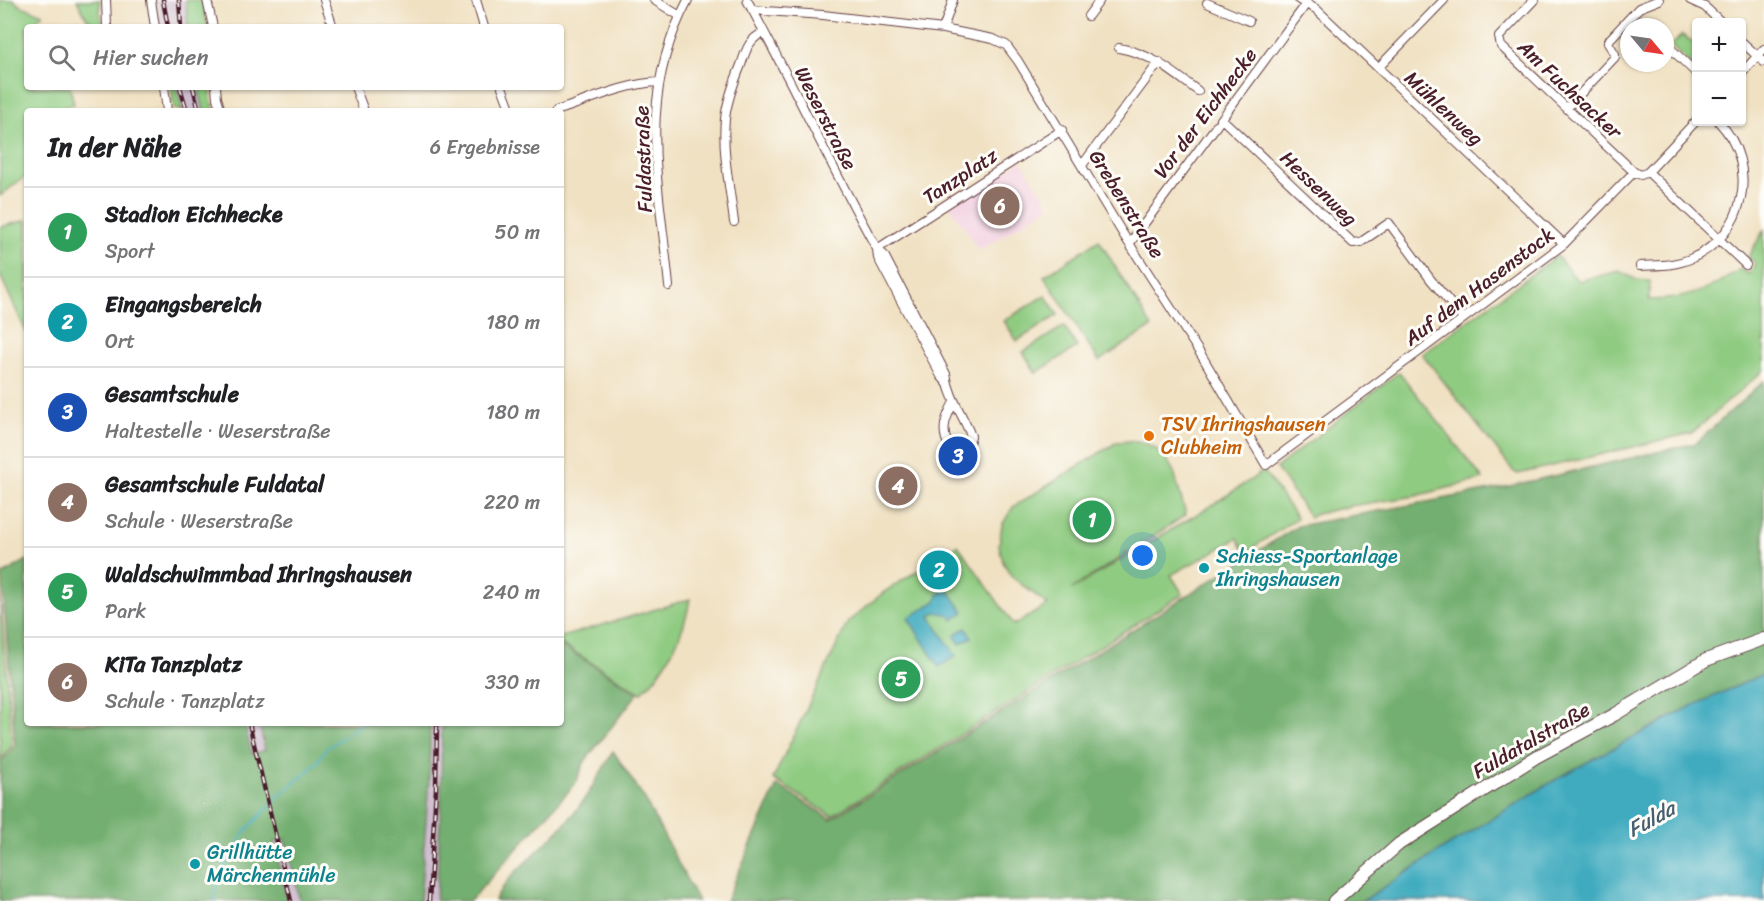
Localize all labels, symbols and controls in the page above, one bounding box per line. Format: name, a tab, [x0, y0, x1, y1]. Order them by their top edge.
north arrow	[1620, 18, 1674, 72]
map controls	[1692, 18, 1746, 126]
button: +	[1692, 18, 1746, 72]
search box	[24, 24, 564, 90]
street label: Am Fuchsacker	[1508, 30, 1632, 149]
text: Hier suchen	[93, 38, 208, 77]
street label: Vor der Eichhecke	[1144, 40, 1267, 186]
icon: search	[45, 41, 78, 74]
street label: Weserstraße	[784, 60, 867, 176]
street label: Mühlenweg	[1396, 62, 1492, 155]
button: −	[1692, 72, 1746, 126]
street label: Fuldastraße	[624, 105, 663, 213]
text: In der Nähe	[48, 124, 182, 170]
text: 6 Ergebnisse	[430, 130, 540, 165]
street label: Tanzplatz	[915, 139, 1006, 214]
street label: Hessenweg	[1271, 142, 1366, 235]
street label: Grebenstraße	[1079, 143, 1174, 266]
pin: 6	[980, 184, 1020, 228]
text: Stadion Eichhecke	[105, 195, 283, 234]
text: 1	[63, 215, 72, 250]
text: 50 m	[495, 215, 540, 250]
street label: Auf dem Hasenstock	[1396, 218, 1562, 356]
text: Sport	[105, 234, 155, 269]
text: Eingangsbereich	[105, 285, 262, 324]
text: 2	[62, 305, 73, 340]
text: 180 m	[486, 305, 540, 340]
text: Ort	[105, 324, 135, 359]
text: Gesamtschule	[105, 375, 239, 414]
text: 3	[62, 395, 73, 430]
text: 180 m	[486, 395, 540, 430]
place label: TSV Ihringshausen Clubheim	[1161, 407, 1326, 465]
text: Haltestelle · Weserstraße	[105, 414, 331, 449]
marker: TSV Ihringshausen Clubheim	[1142, 429, 1156, 443]
pin: 3	[938, 434, 978, 478]
pin: 4	[878, 464, 918, 508]
text: Gesamtschule Fuldatal	[105, 465, 324, 504]
text: 4	[61, 485, 74, 520]
text: 220 m	[484, 485, 540, 520]
pin: 1	[1072, 498, 1112, 542]
text: Schule · Weserstraße	[105, 504, 293, 539]
place label: Schiess-Sportanlage Ihringshausen	[1215, 539, 1398, 597]
your location	[1128, 541, 1157, 570]
pin: 2	[920, 548, 958, 592]
text: Waldschwimmbad Ihringshausen	[105, 555, 412, 594]
marker: Schiess-Sportanlage Ihringshausen	[1197, 561, 1211, 575]
text: 5	[61, 575, 74, 610]
text: 240 m	[483, 575, 540, 610]
text: Park	[105, 594, 146, 629]
text: KiTa Tanzplatz	[105, 645, 242, 684]
pin: 5	[882, 656, 920, 702]
text: 6	[62, 665, 73, 700]
text: 330 m	[485, 665, 540, 700]
text: Schule · Tanzplatz	[105, 684, 265, 719]
street label: Fuldatalstraße	[1466, 692, 1597, 788]
water label: Fulda	[1620, 789, 1684, 848]
place label: Grillhütte Märchenmühle	[207, 835, 336, 893]
marker: Grillhütte Märchenmühle	[188, 857, 202, 871]

